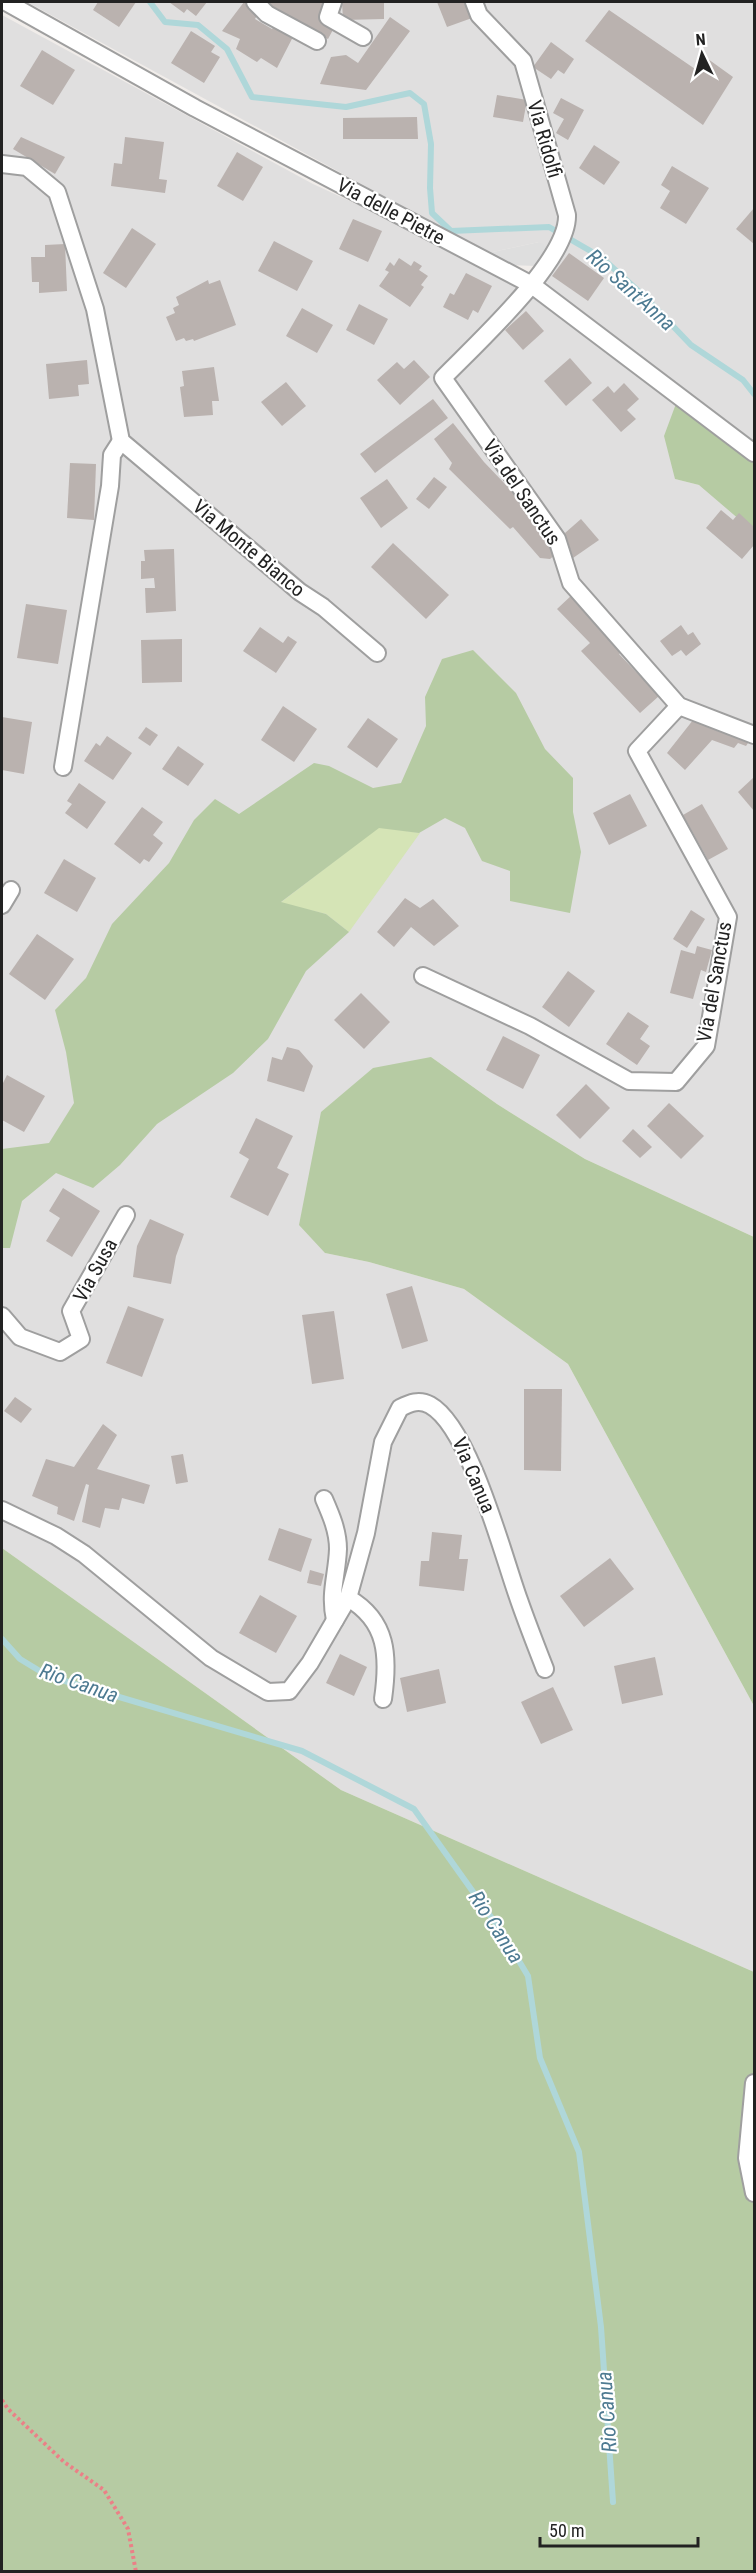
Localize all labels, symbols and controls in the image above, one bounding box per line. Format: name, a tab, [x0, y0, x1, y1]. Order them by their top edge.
north arrow	[672, 24, 732, 84]
text: N	[695, 30, 706, 49]
street label: Via Ridolfi	[523, 97, 567, 181]
street label: Via delle Pietre	[333, 173, 449, 249]
water label: Rio Sant'Anna	[582, 244, 680, 336]
street label: Via del Sanctus	[478, 435, 566, 549]
street label: Via Monte Bianco	[188, 494, 310, 602]
street label: Via del Sanctus	[692, 920, 736, 1044]
street label: Via Susa	[68, 1234, 122, 1306]
street label: Via Canua	[447, 1434, 501, 1516]
water label: Rio Canua	[37, 1658, 121, 1708]
water label: Rio Canua	[464, 1886, 528, 1968]
water label: Rio Canua	[592, 2371, 622, 2453]
scale bar	[540, 2510, 698, 2548]
text: 50 m	[549, 2520, 584, 2541]

